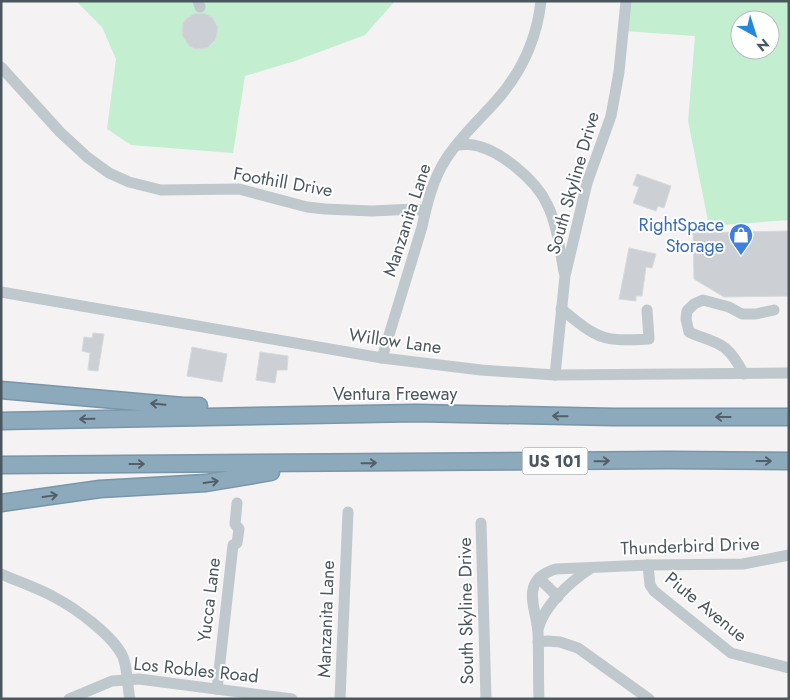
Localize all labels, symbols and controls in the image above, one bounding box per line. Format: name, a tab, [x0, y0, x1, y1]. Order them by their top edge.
north arrow	[730, 10, 780, 60]
text: N	[753, 34, 774, 56]
street label: South Skyline Drive	[540, 109, 606, 257]
street label: Foothill Drive	[231, 160, 335, 204]
street label: Manzanita Lane	[376, 160, 438, 280]
place label: RightSpace Storage	[639, 212, 724, 259]
shop icon: RightSpace Storage	[728, 222, 754, 256]
street label: Willow Lane	[347, 322, 443, 360]
street label: Ventura Freeway	[333, 381, 457, 407]
one-way arrow	[150, 400, 166, 409]
one-way arrow	[552, 411, 568, 421]
one-way arrow	[715, 412, 731, 422]
one-way arrow	[79, 414, 96, 424]
road number: US 101	[522, 448, 588, 474]
one-way arrow	[593, 456, 609, 466]
one-way arrow	[756, 456, 772, 466]
one-way arrow	[360, 458, 377, 468]
one-way arrow	[129, 459, 145, 469]
one-way arrow	[203, 476, 219, 486]
one-way arrow	[41, 491, 57, 501]
street label: Thunderbird Drive	[620, 531, 760, 561]
street label: South Skyline Drive	[452, 537, 480, 685]
street label: Yucca Lane	[191, 556, 227, 644]
street label: Manzanita Lane	[311, 560, 341, 678]
street label: Piute Avenue	[659, 566, 753, 648]
street label: Los Robles Road	[132, 651, 260, 689]

